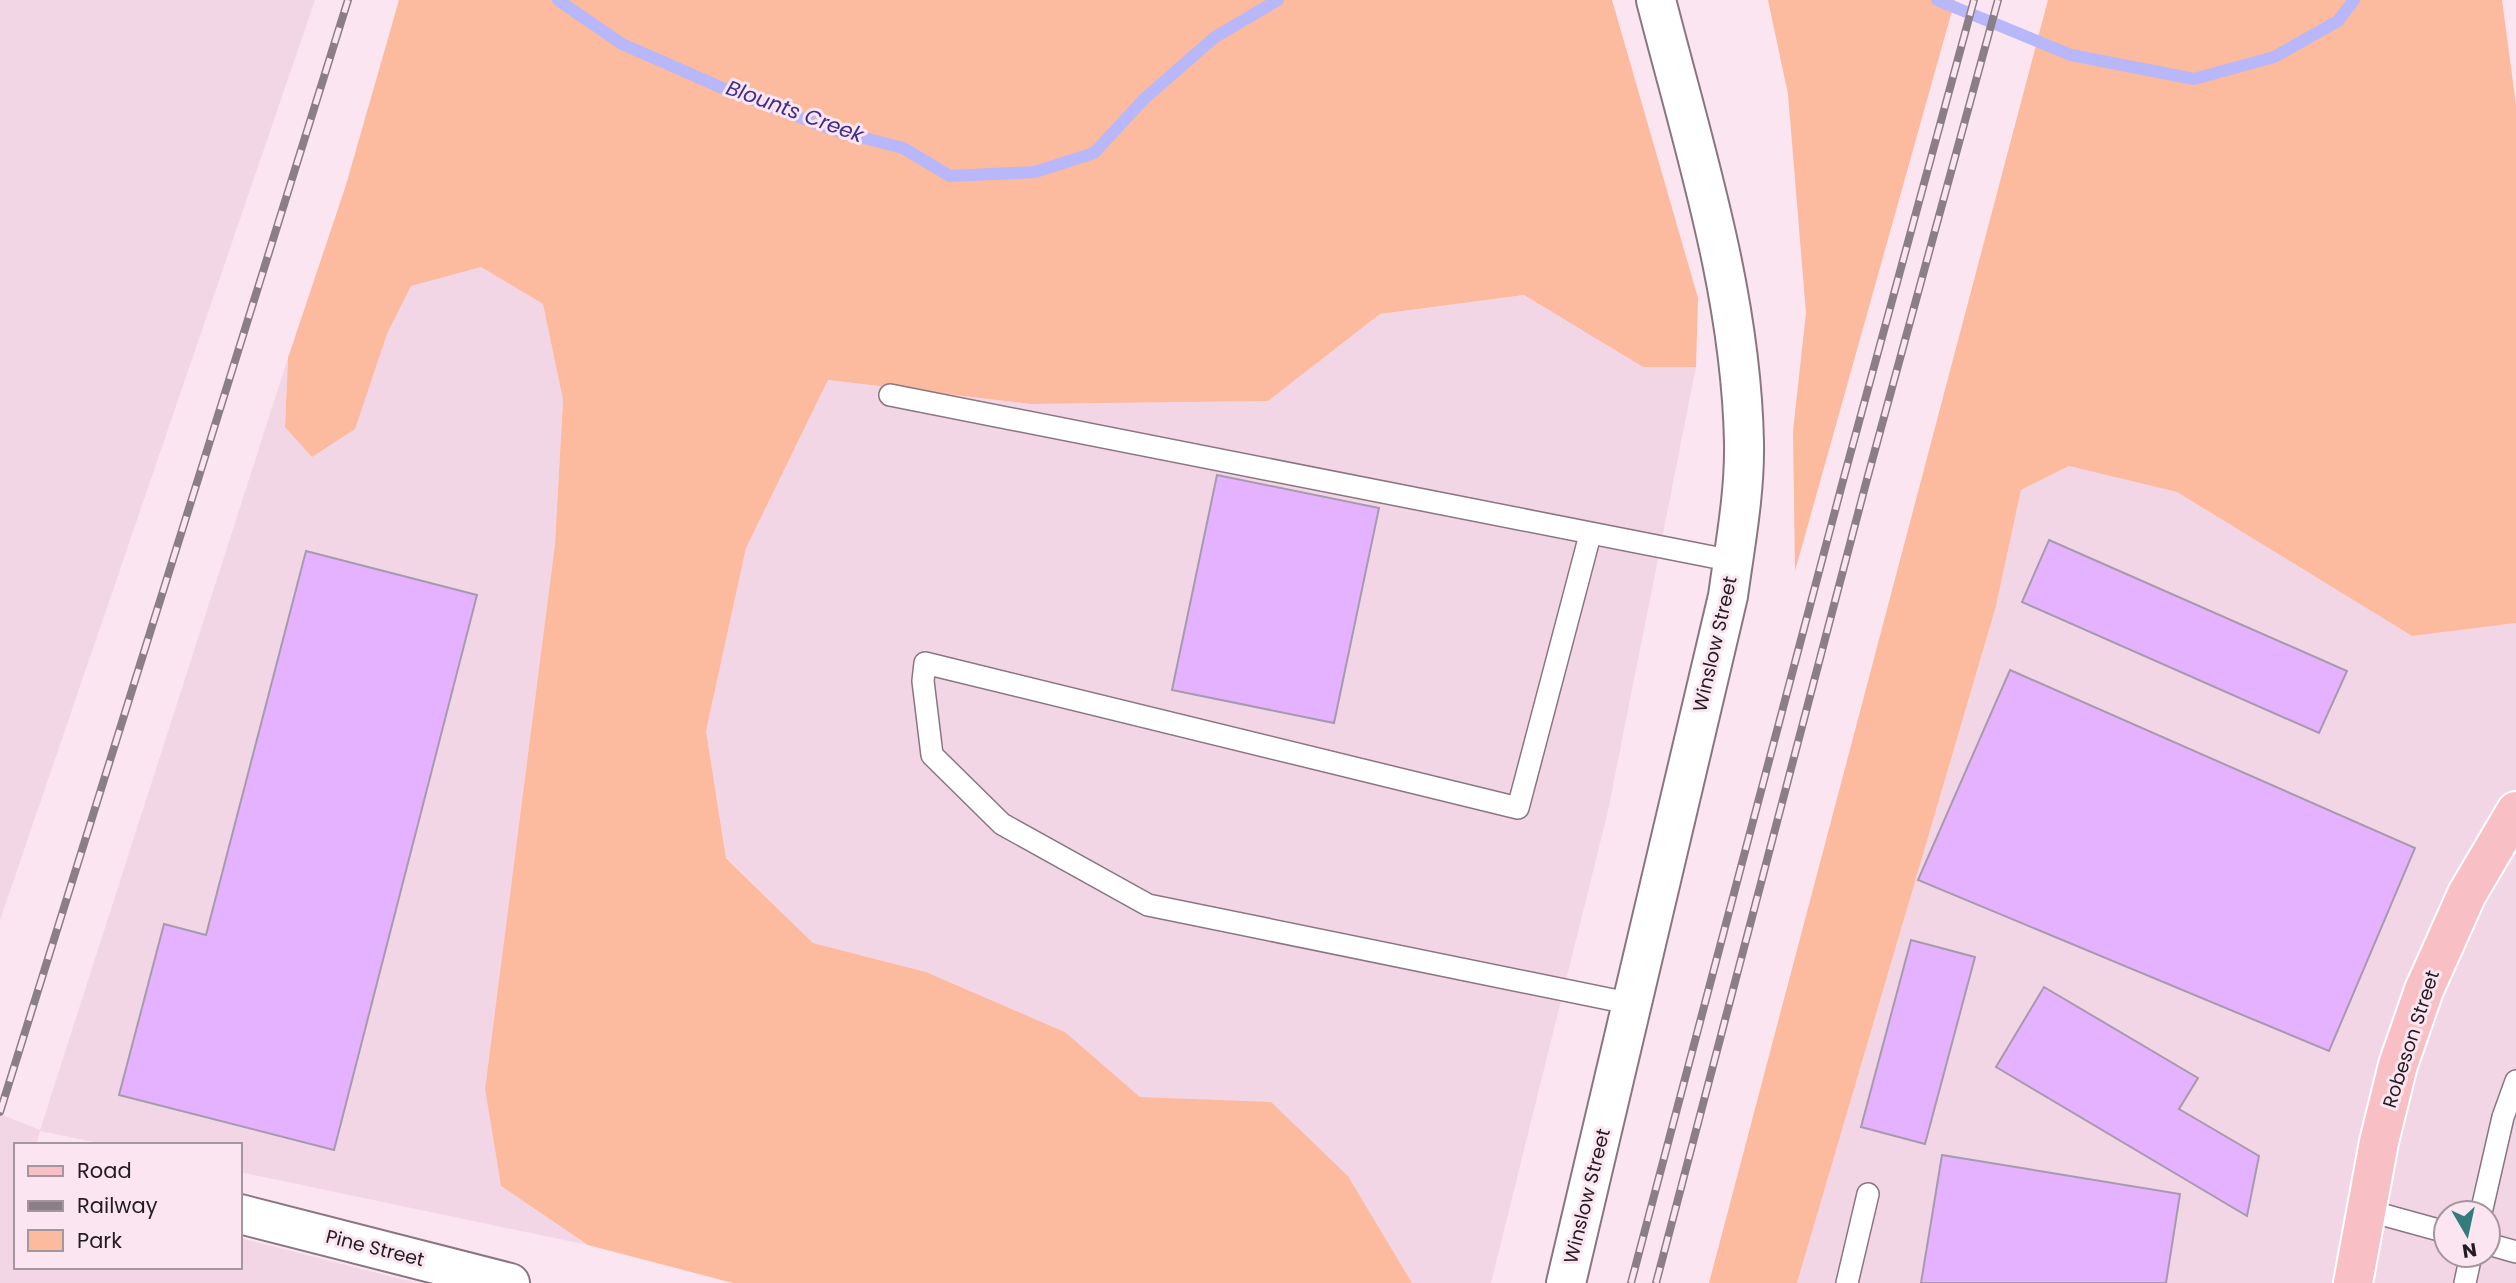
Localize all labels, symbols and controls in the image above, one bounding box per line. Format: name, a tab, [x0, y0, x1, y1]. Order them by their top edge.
water label: Blounts Creek	[722, 73, 869, 150]
street label: Winslow Street	[1686, 573, 1744, 714]
street label: Robeson Street	[2376, 967, 2446, 1111]
street label: Winslow Street	[1557, 1126, 1617, 1266]
legend	[14, 1143, 242, 1269]
text: Road	[77, 1156, 132, 1185]
text: Railway	[77, 1191, 158, 1220]
north arrow	[2432, 1199, 2502, 1269]
street label: Pine Street	[323, 1223, 427, 1273]
text: Park	[77, 1226, 122, 1255]
text: N	[2460, 1236, 2479, 1265]

